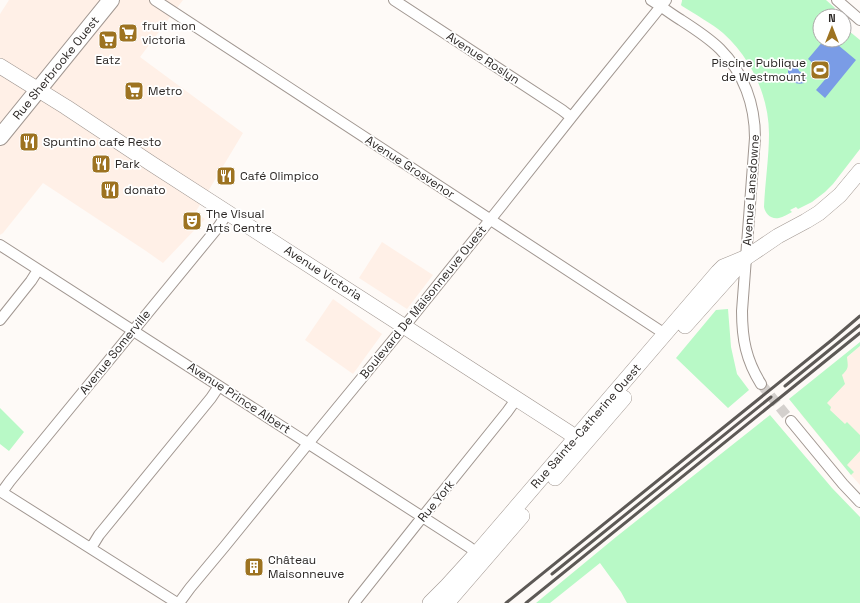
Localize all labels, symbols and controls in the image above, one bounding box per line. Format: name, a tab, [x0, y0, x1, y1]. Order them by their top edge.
north arrow	[812, 8, 852, 48]
text: N	[828, 11, 836, 25]
street label: Rue Sherbrooke Ouest	[9, 13, 103, 123]
place label: fruit mon victoria	[142, 18, 196, 48]
supermarket icon: fruit mon victoria	[117, 22, 139, 44]
street label: Avenue Roslyn	[443, 28, 523, 88]
supermarket icon: Eatz	[97, 29, 119, 51]
place label: Eatz	[95, 52, 121, 68]
place label: Piscine Publique de Westmount	[712, 55, 806, 85]
sports icon: Piscine Publique de Westmount	[809, 59, 831, 81]
supermarket icon: Metro	[123, 80, 145, 102]
place label: Metro	[148, 83, 183, 99]
restaurant icon: Spuntino cafe Resto	[18, 131, 40, 153]
street label: Avenue Grosvenor	[362, 132, 458, 202]
place label: Spuntino cafe Resto	[43, 134, 161, 150]
street label: Avenue Lansdowne	[739, 134, 763, 246]
restaurant icon: Park	[90, 153, 112, 175]
place label: Park	[115, 156, 140, 172]
restaurant icon: Café Olimpico	[215, 165, 237, 187]
place label: Café Olimpico	[240, 168, 319, 184]
restaurant icon: donato	[99, 179, 121, 201]
place label: donato	[124, 182, 166, 198]
place label: The Visual Arts Centre	[206, 206, 272, 236]
theatre icon: The Visual Arts Centre	[181, 210, 203, 232]
street label: Boulevard De Maisonneuve Ouest	[356, 222, 490, 382]
street label: Avenue Victoria	[281, 242, 365, 304]
street label: Avenue Somerville	[76, 306, 154, 398]
street label: Avenue Prince Albert	[184, 359, 294, 437]
street label: Rue Sainte-Catherine Ouest	[527, 360, 645, 492]
street label: Rue York	[414, 476, 458, 525]
place label: Château Maisonneuve	[268, 552, 344, 582]
building icon: Château Maisonneuve	[243, 556, 265, 578]

